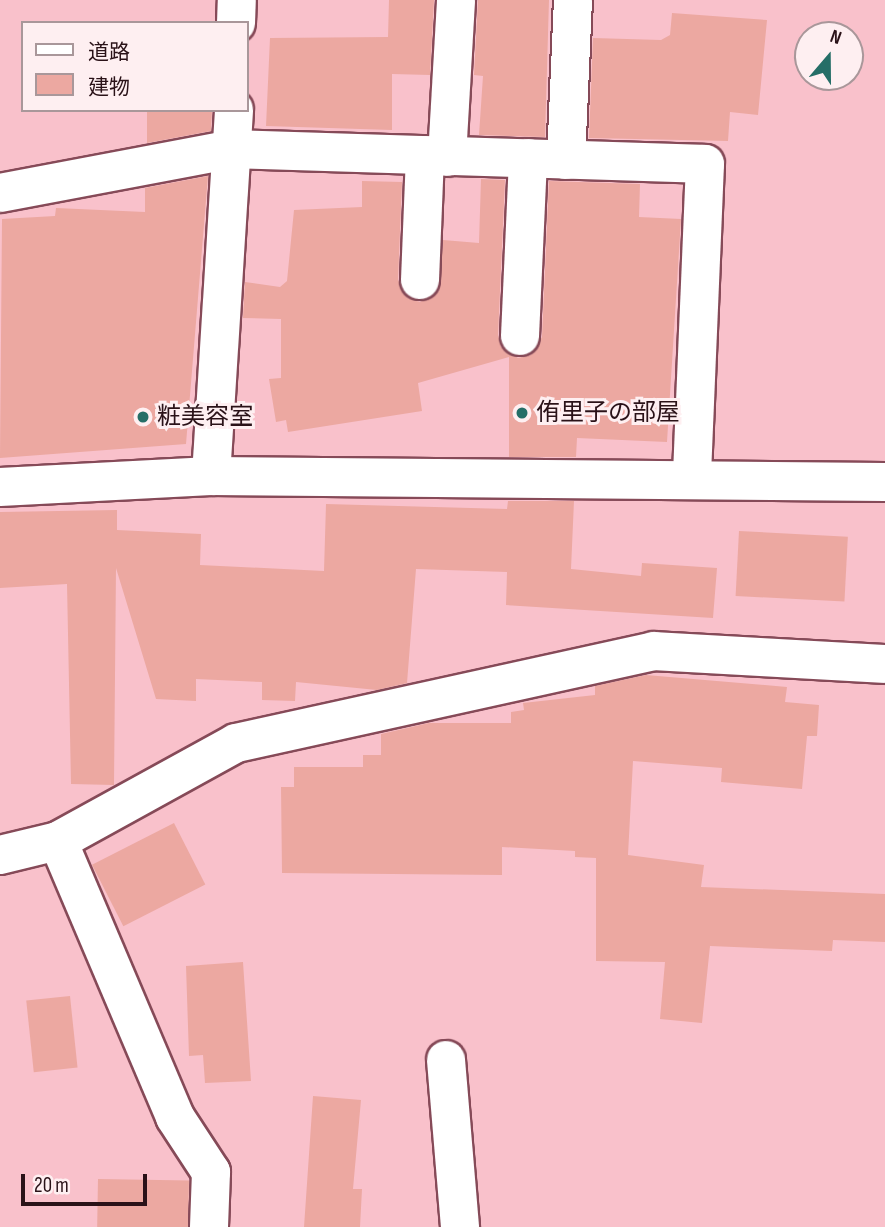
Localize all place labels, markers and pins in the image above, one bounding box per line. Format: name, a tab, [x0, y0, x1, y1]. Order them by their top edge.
place label: 侑里子の部屋	[536, 399, 680, 427]
place label: 粧美容室	[157, 403, 253, 431]
marker: 侑里子の部屋	[514, 405, 530, 421]
marker: 粧美容室	[135, 409, 151, 425]

